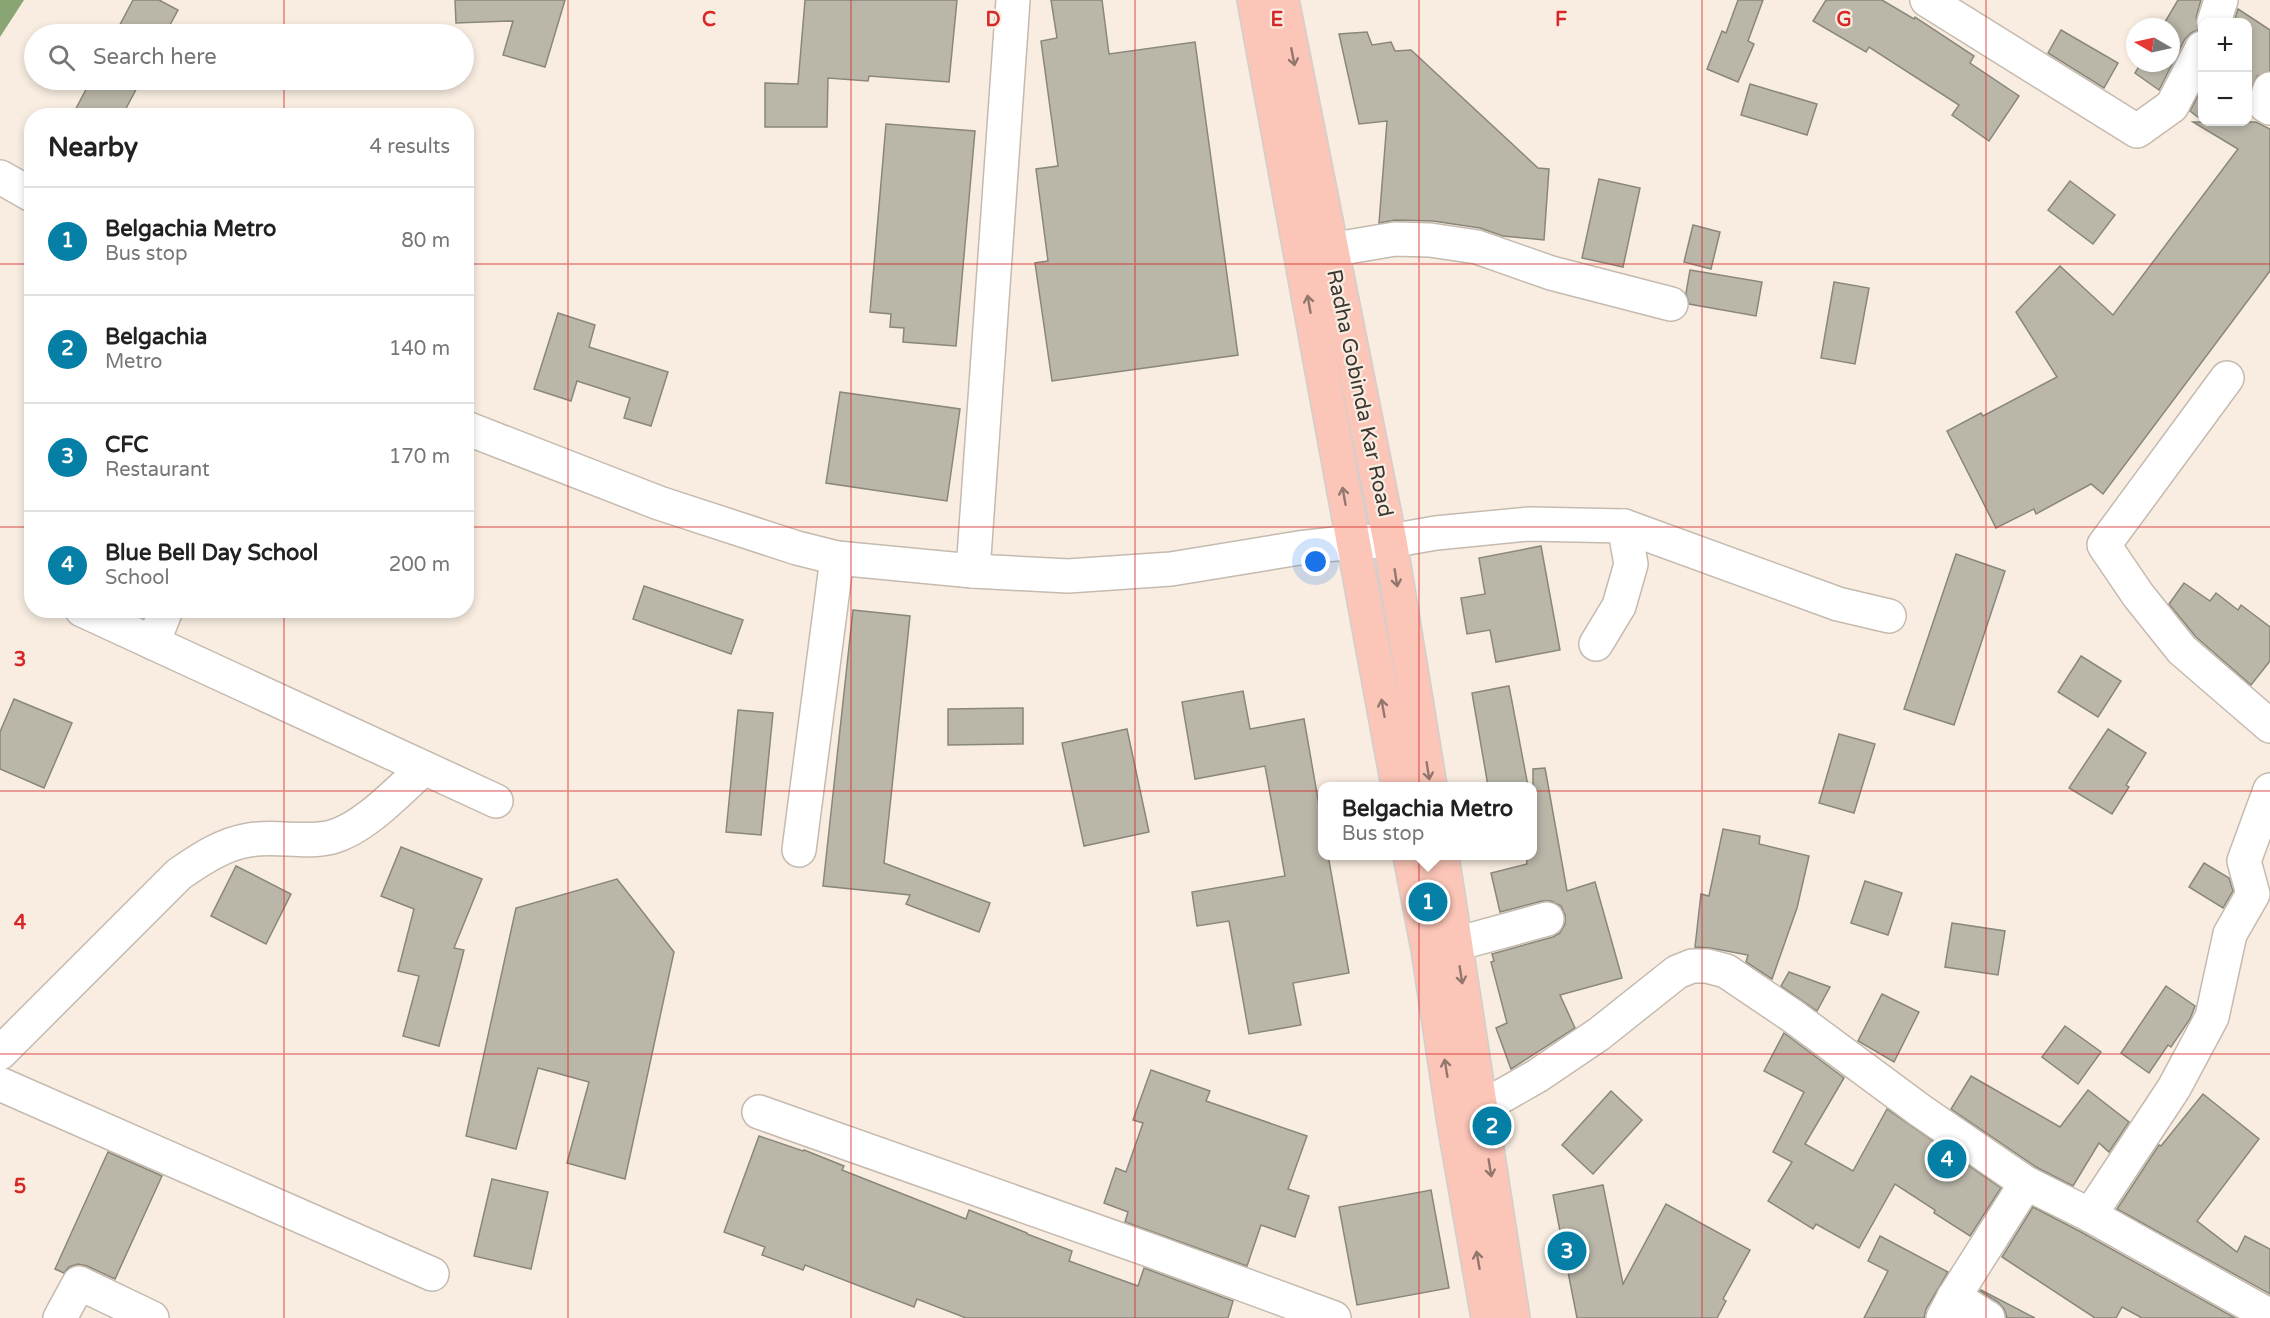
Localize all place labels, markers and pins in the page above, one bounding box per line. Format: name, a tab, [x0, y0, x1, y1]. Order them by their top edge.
pin: 1	[1408, 880, 1448, 924]
pin: 2	[1472, 1104, 1512, 1148]
pin: 4	[1928, 1136, 1966, 1182]
pin: 3	[1548, 1228, 1586, 1274]

